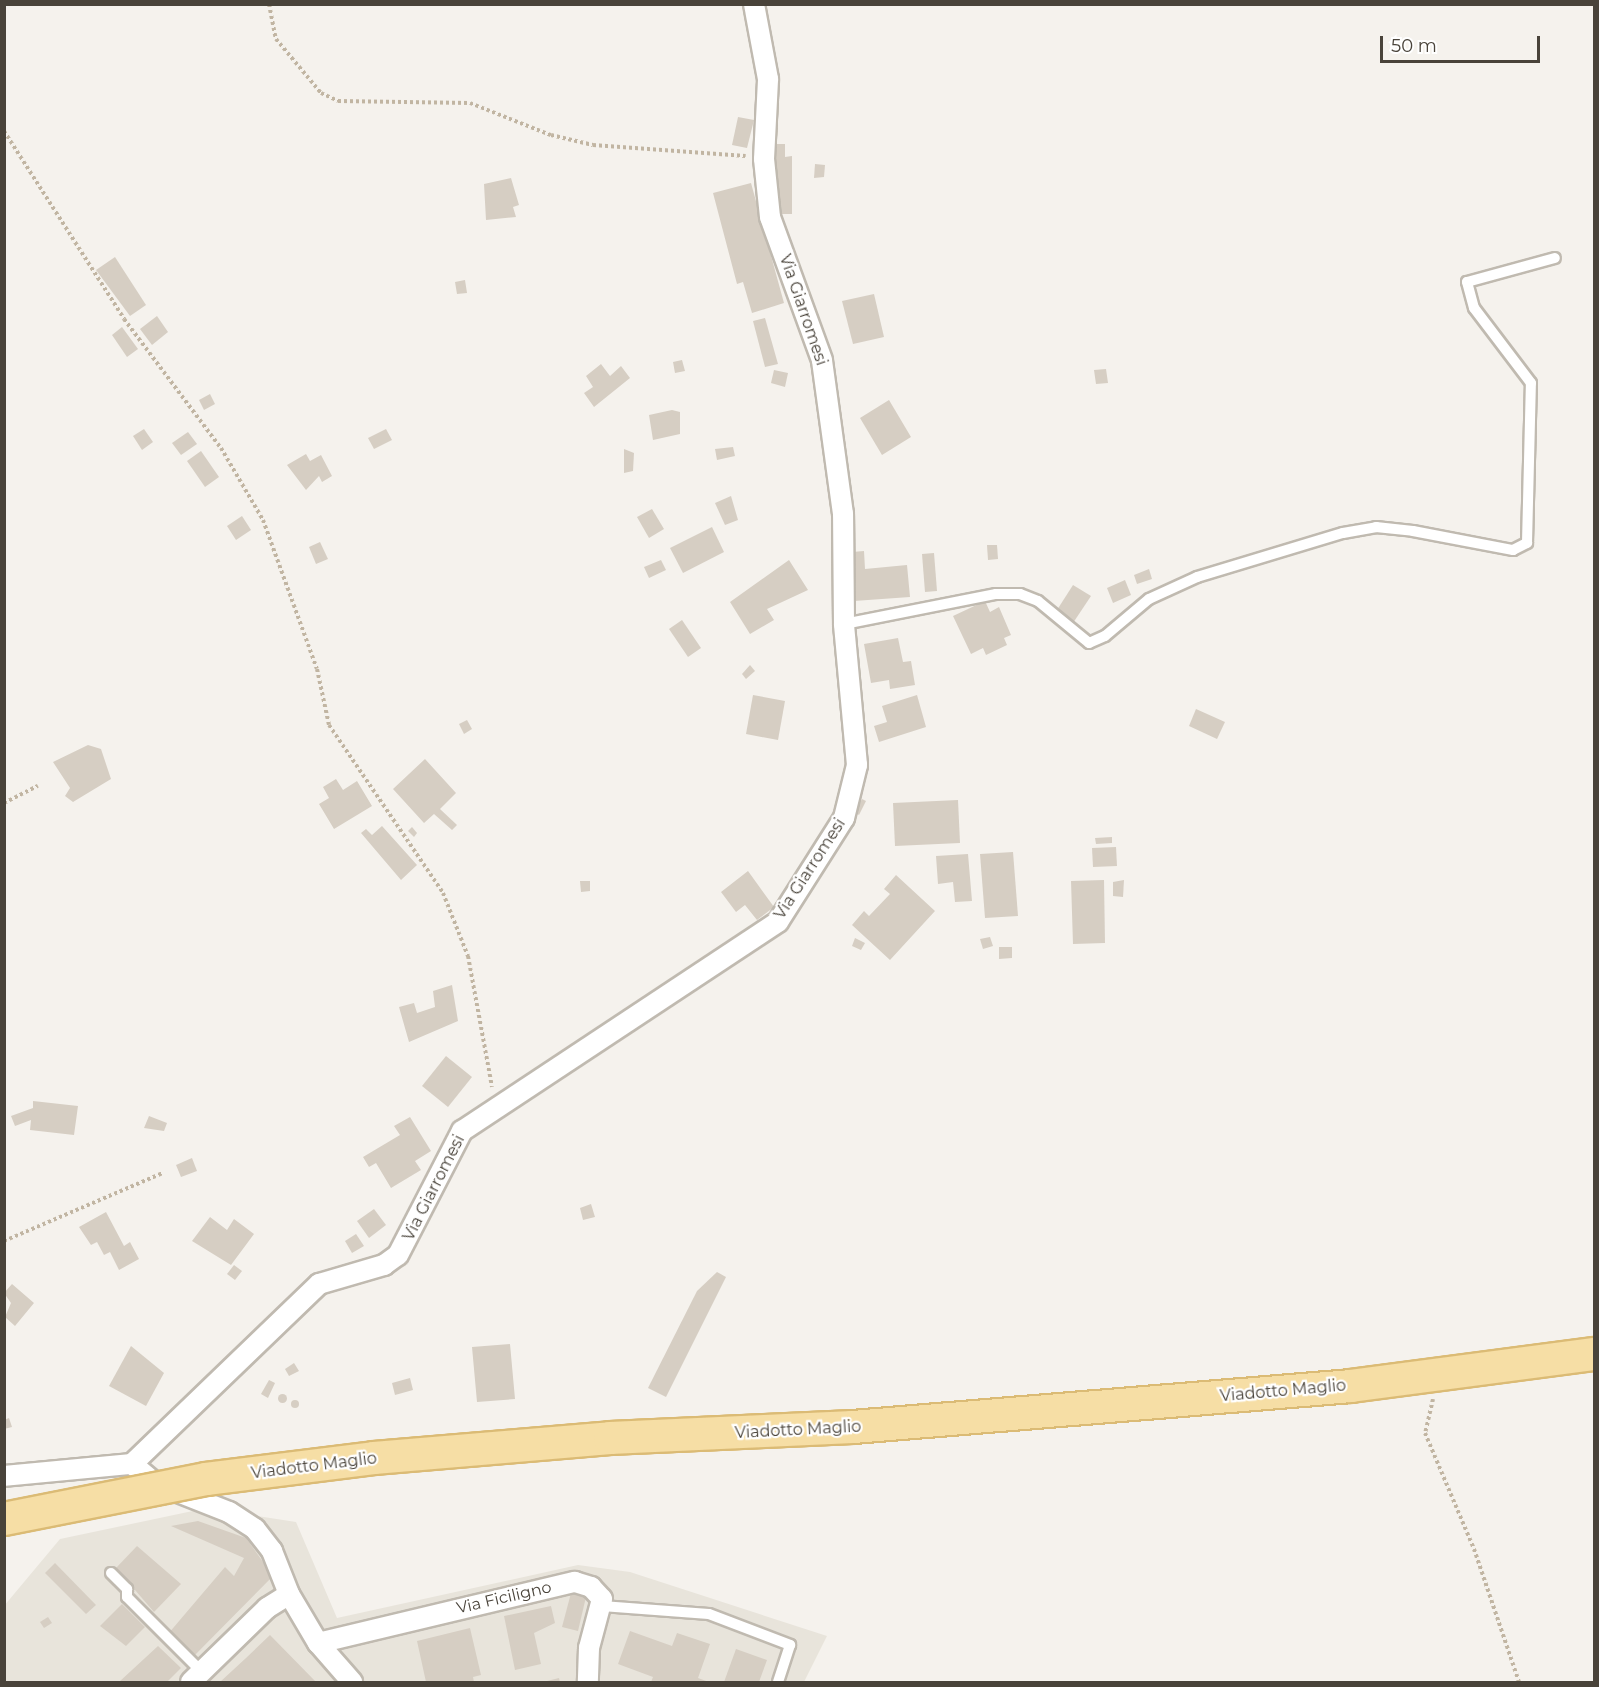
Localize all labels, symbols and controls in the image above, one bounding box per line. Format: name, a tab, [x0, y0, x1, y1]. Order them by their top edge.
scale bar	[1383, 24, 1544, 62]
text: 50 m	[1391, 35, 1437, 57]
street label: Via Giarromesi	[775, 252, 831, 368]
street label: Via Giarromesi	[770, 815, 850, 923]
street label: Via Giarromesi	[399, 1132, 469, 1244]
street label: Viadotto Maglio	[1219, 1376, 1347, 1406]
street label: Viadotto Maglio	[734, 1417, 862, 1443]
street label: Viadotto Maglio	[250, 1449, 378, 1483]
street label: Via Ficiligno	[455, 1578, 553, 1618]

